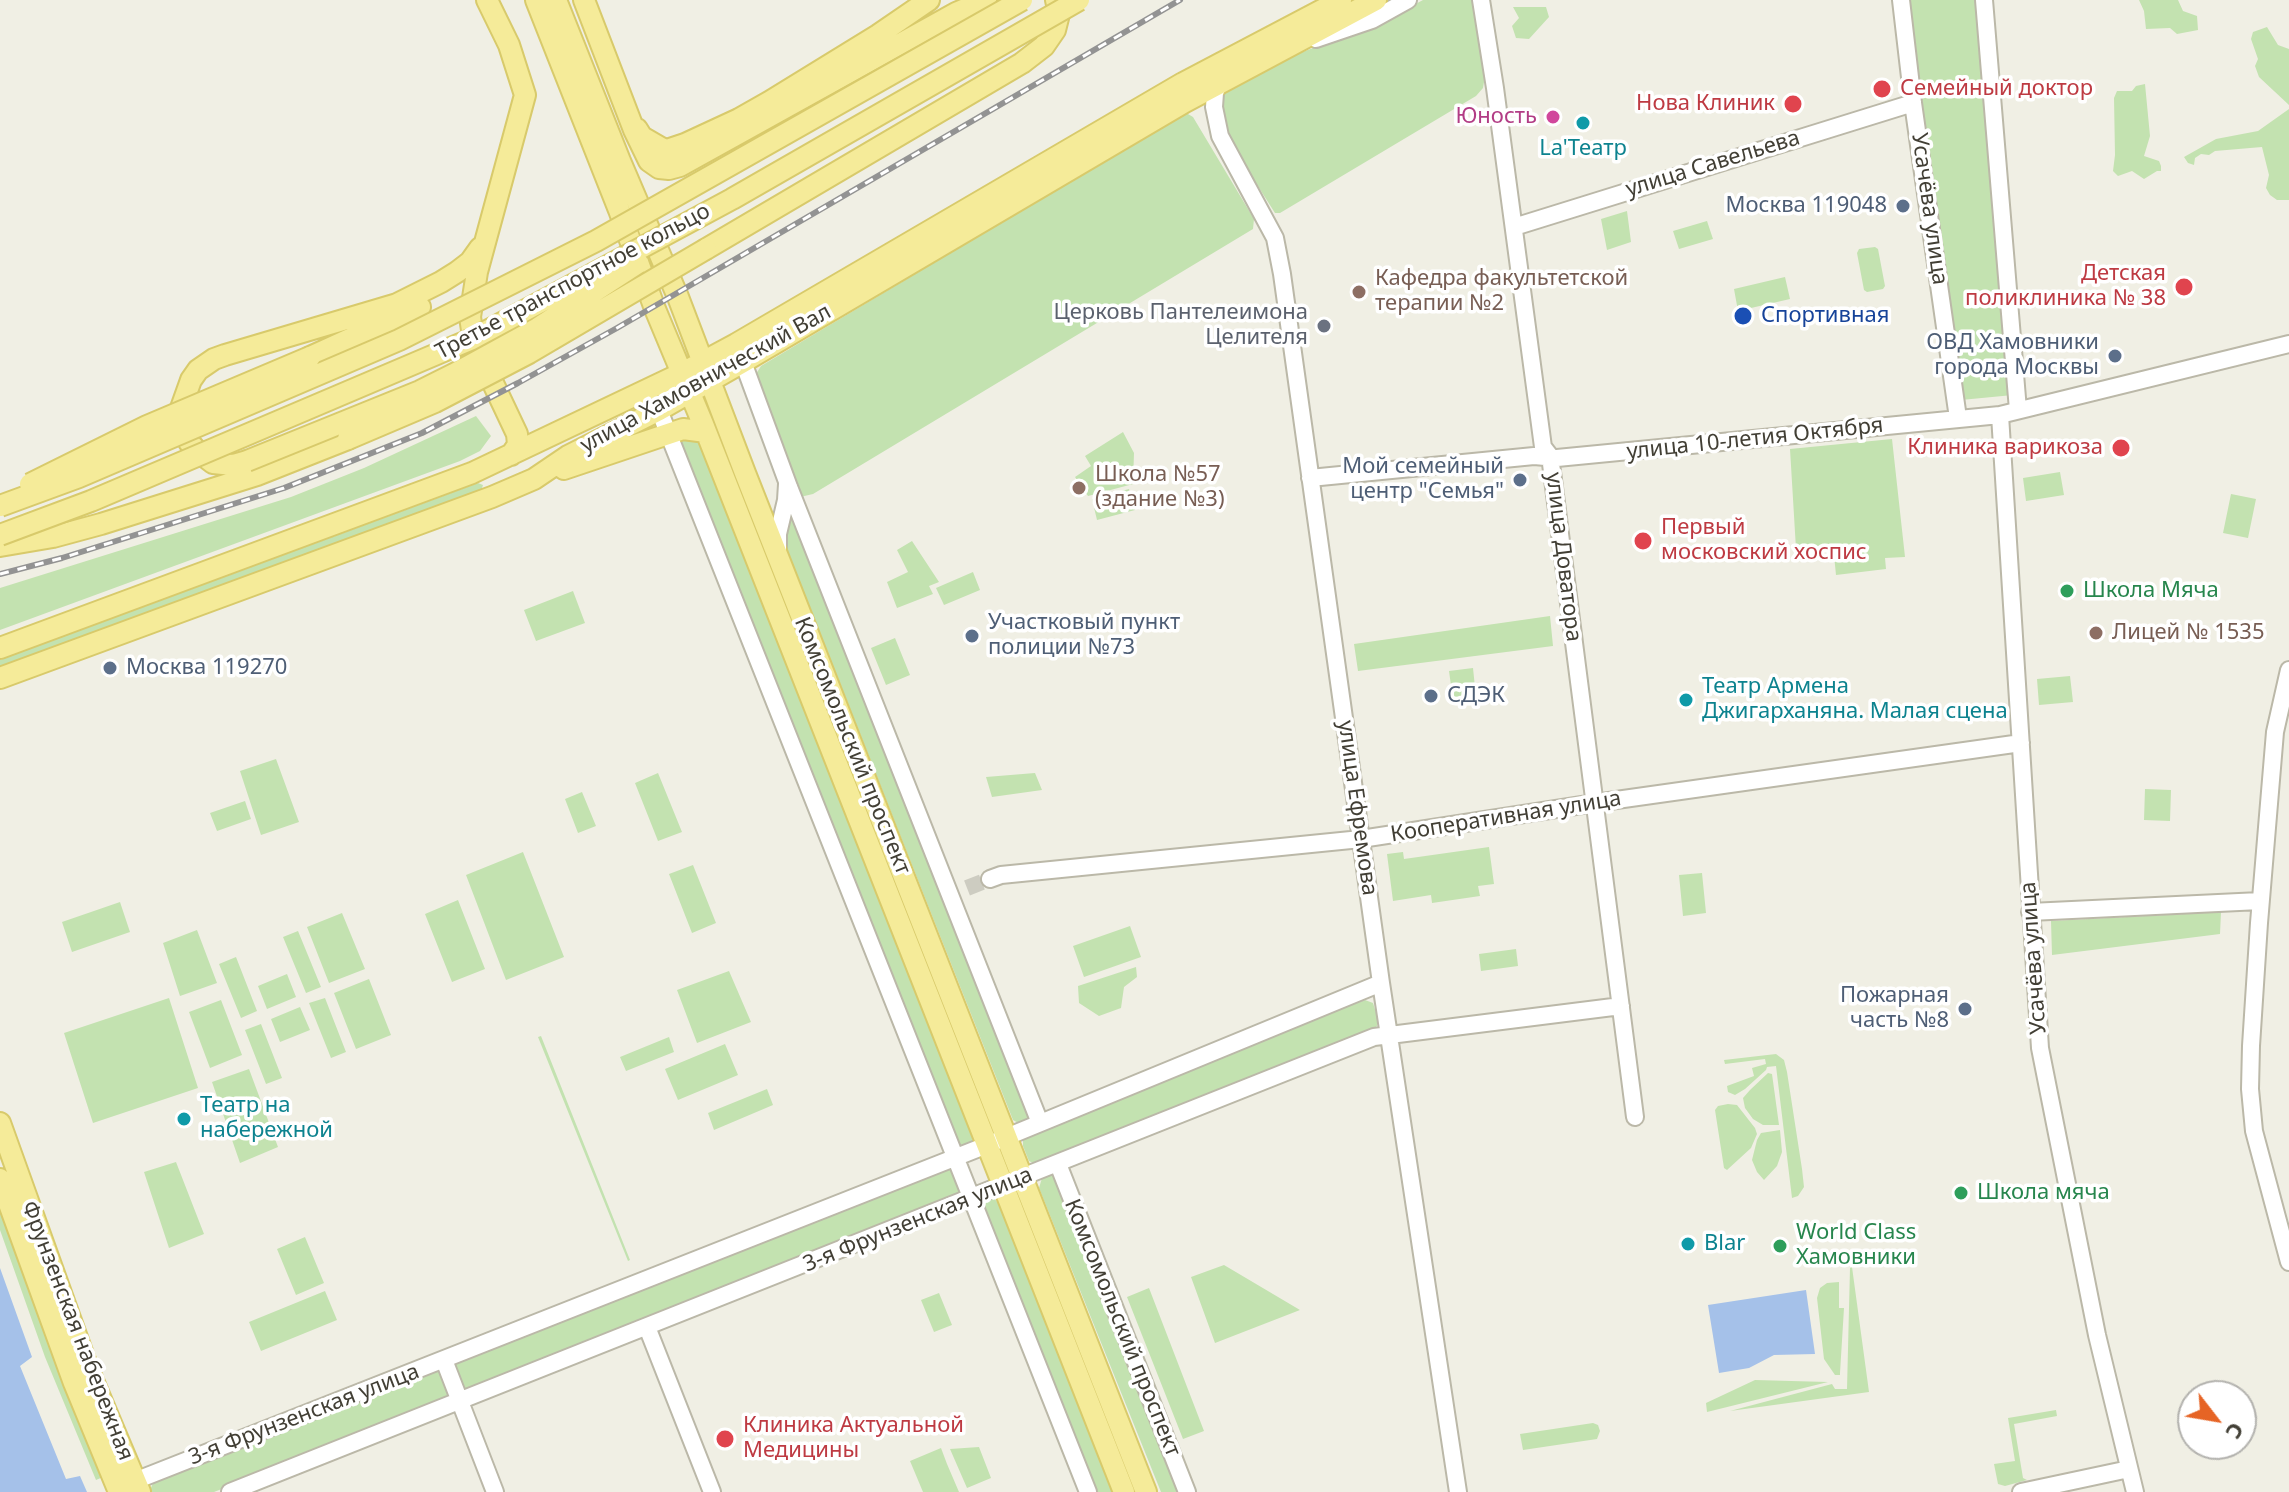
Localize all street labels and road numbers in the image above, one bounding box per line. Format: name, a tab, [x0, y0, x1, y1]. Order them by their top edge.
street label: улица Савельева	[1623, 125, 1803, 203]
street label: Усачёва улица	[1905, 131, 1953, 287]
street label: Третье транспортное кольцо	[431, 198, 715, 366]
street label: улица Хамовнический Вал	[576, 299, 836, 459]
street label: улица 10-летия Октября	[1625, 412, 1885, 466]
street label: улица Доватора	[1540, 471, 1586, 643]
street label: Комсомольский проспект	[788, 613, 916, 879]
street label: улица Ефремова	[1332, 719, 1382, 897]
street label: Кооперативная улица	[1389, 786, 1623, 848]
street label: Усачёва улица	[2015, 881, 2053, 1035]
street label: 3-я Фрунзенская улица	[799, 1162, 1037, 1278]
street label: Комсомольский проспект	[1058, 1195, 1186, 1461]
street label: Фрунзенская набережная	[15, 1198, 139, 1464]
street label: 3-я Фрунзенская улица	[185, 1359, 423, 1471]

